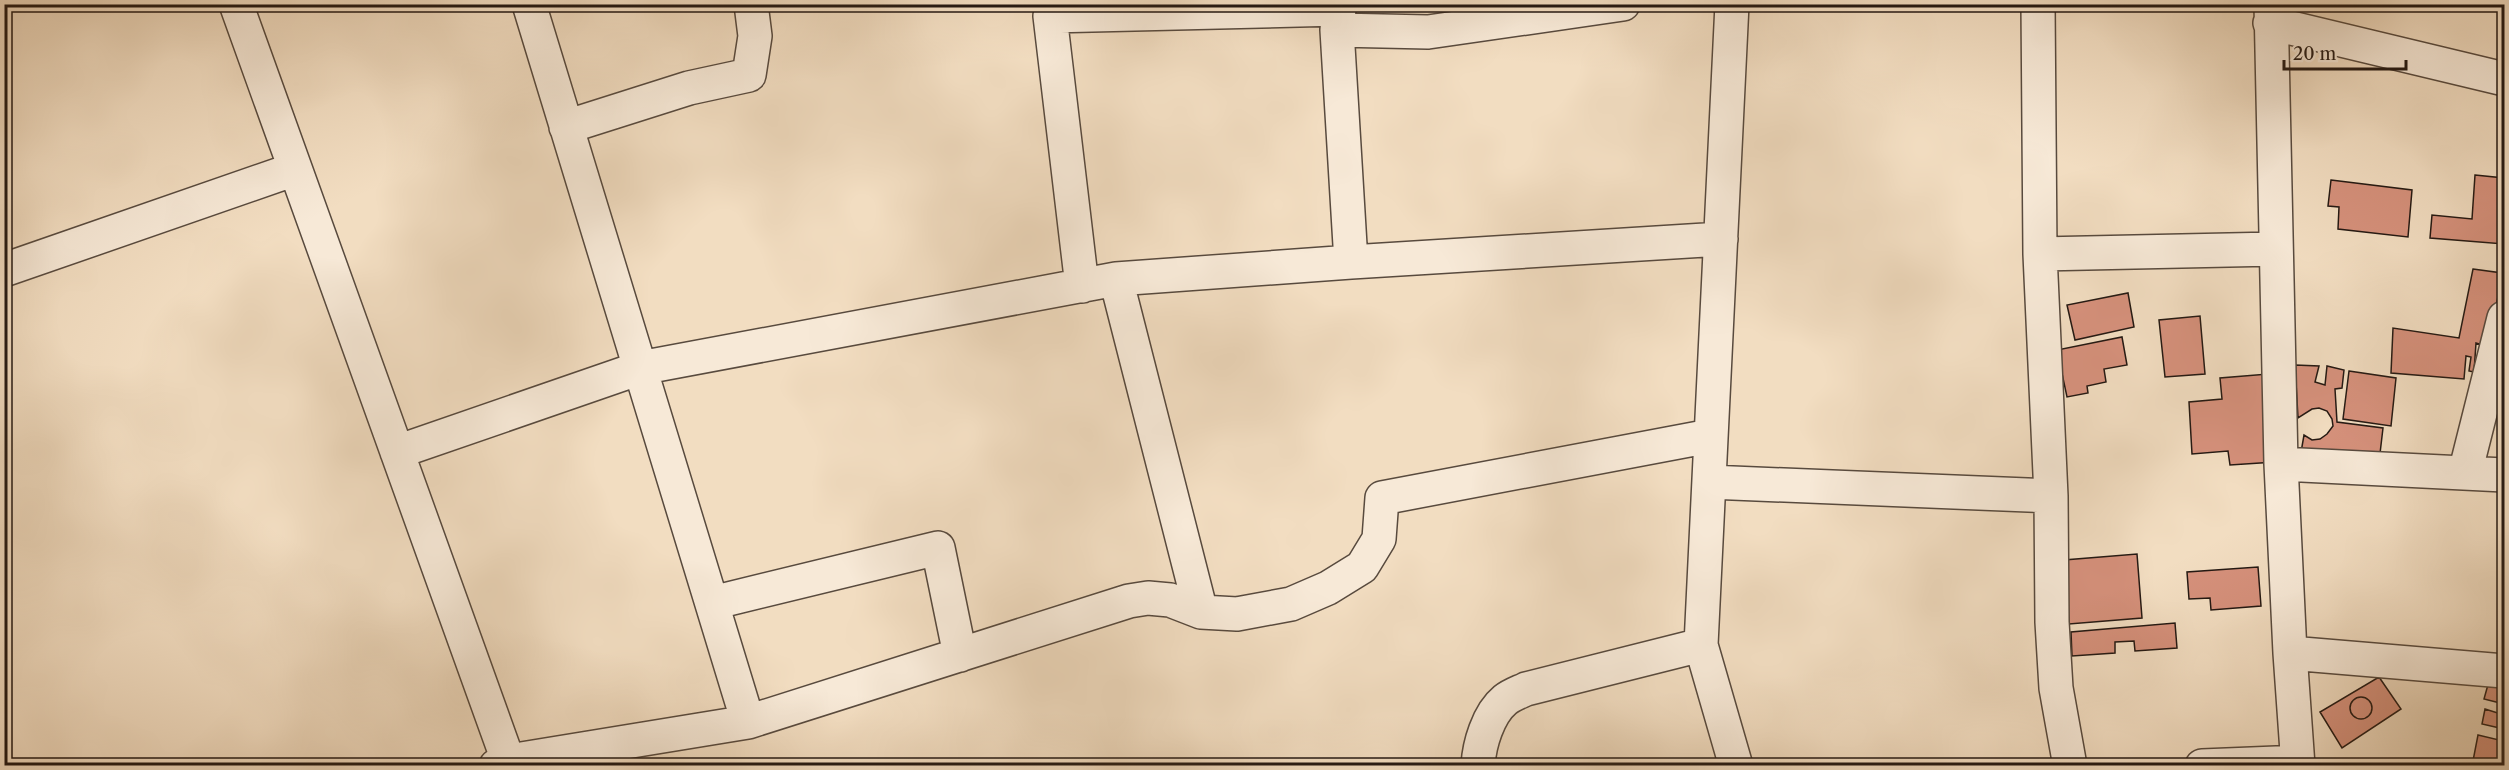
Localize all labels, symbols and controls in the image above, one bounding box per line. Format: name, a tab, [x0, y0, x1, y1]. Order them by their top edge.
scale bar	[2284, 33, 2406, 71]
text: 20 m	[2293, 43, 2337, 65]

